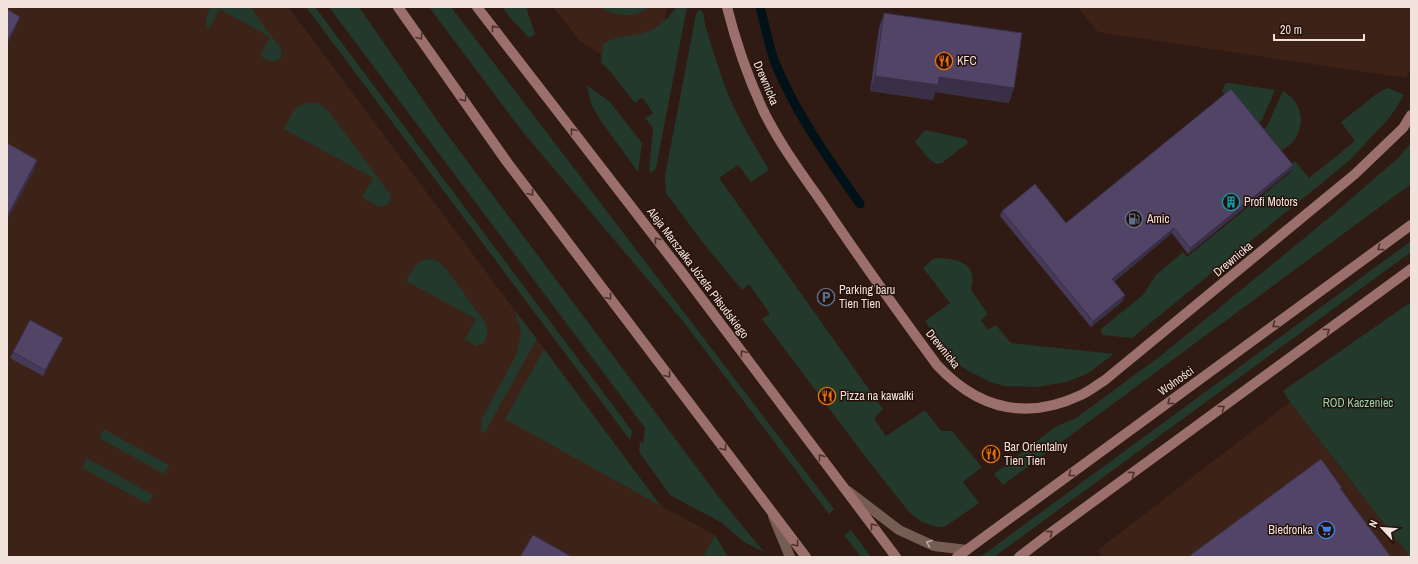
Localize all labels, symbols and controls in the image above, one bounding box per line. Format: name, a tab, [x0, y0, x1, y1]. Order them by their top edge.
scale bar	[1274, 16, 1364, 42]
text: 20 m	[1280, 22, 1302, 38]
one-way arrow	[491, 25, 498, 32]
one-way arrow	[415, 33, 423, 40]
restaurant icon: KFC	[934, 51, 954, 71]
place label: KFC	[957, 53, 977, 69]
street label: Drewnicka	[750, 58, 783, 108]
one-way arrow	[459, 95, 467, 102]
one-way arrow	[571, 128, 578, 135]
one-way arrow	[526, 189, 534, 196]
building icon: Profi Motors	[1221, 192, 1241, 212]
place label: Profi Motors	[1244, 194, 1298, 210]
street label: Aleja Marszałka Józefa Piłsudskiego	[643, 203, 753, 342]
fuel station icon: Amic	[1124, 209, 1144, 229]
place label: Amic	[1146, 211, 1169, 227]
one-way arrow	[655, 238, 662, 245]
street label: Drewnicka	[1210, 238, 1256, 280]
one-way arrow	[1377, 243, 1384, 250]
place label: Parking baru Tien Tien	[839, 282, 895, 312]
parking icon: Parking baru Tien Tien	[816, 287, 836, 307]
one-way arrow	[604, 292, 611, 299]
one-way arrow	[1272, 320, 1279, 327]
street label: Drewnicka	[922, 326, 964, 373]
one-way arrow	[1322, 329, 1329, 336]
one-way arrow	[740, 351, 747, 358]
street label: Wolności	[1155, 363, 1197, 399]
one-way arrow	[663, 371, 671, 378]
restaurant icon: Pizza na kawałki	[817, 386, 837, 406]
place label: Pizza na kawałki	[840, 388, 914, 404]
park label: ROD Kaczeniec	[1323, 395, 1393, 411]
one-way arrow	[1167, 397, 1174, 404]
one-way arrow	[1217, 406, 1224, 413]
place label: Bar Orientalny Tien Tien	[1004, 439, 1068, 469]
one-way arrow	[719, 444, 726, 451]
restaurant icon: Bar Orientalny Tien Tien	[981, 444, 1001, 464]
one-way arrow	[818, 454, 826, 461]
one-way arrow	[1068, 469, 1075, 476]
one-way arrow	[1128, 471, 1135, 479]
north arrow	[1362, 508, 1402, 548]
text: N	[1365, 518, 1381, 530]
supermarket icon: Biedronka	[1316, 520, 1336, 540]
place label: Biedronka	[1268, 522, 1314, 538]
one-way arrow	[870, 523, 877, 530]
one-way arrow	[1046, 530, 1053, 538]
one-way arrow	[792, 540, 799, 547]
one-way arrow	[925, 540, 932, 548]

